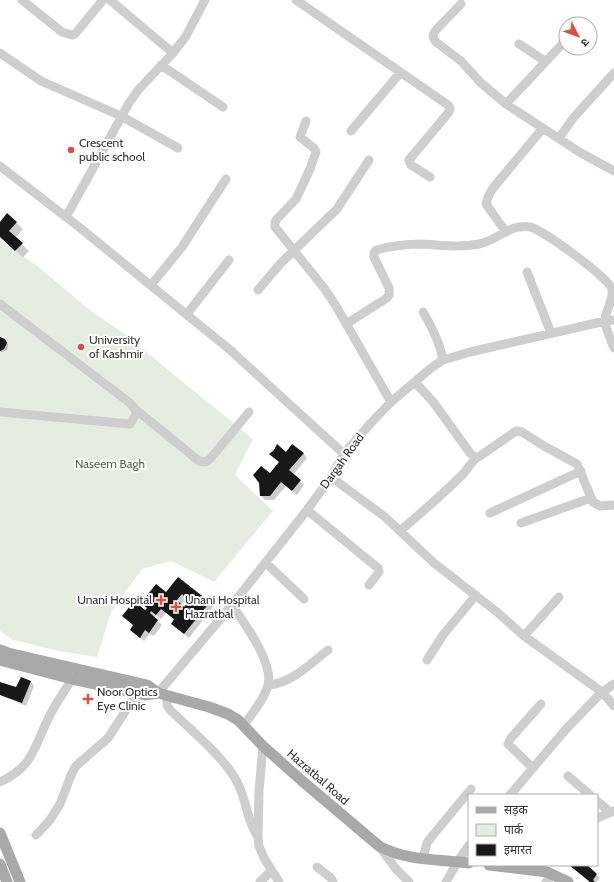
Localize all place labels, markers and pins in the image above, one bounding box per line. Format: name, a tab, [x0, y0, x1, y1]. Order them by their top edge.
place label: Crescent public school	[79, 135, 145, 164]
marker: Crescent public school	[66, 145, 76, 155]
place label: University of Kashmir	[89, 332, 143, 361]
marker: University of Kashmir	[76, 342, 86, 352]
place label: Unani Hospital	[77, 592, 152, 607]
place label: Unani Hospital Hazratbal	[185, 592, 260, 621]
marker: Unani Hospital	[155, 594, 167, 606]
marker: Unani Hospital Hazratbal	[170, 601, 182, 613]
place label: Noor Optics Eye Clinic	[97, 684, 158, 713]
marker: Noor Optics Eye Clinic	[82, 693, 94, 705]

